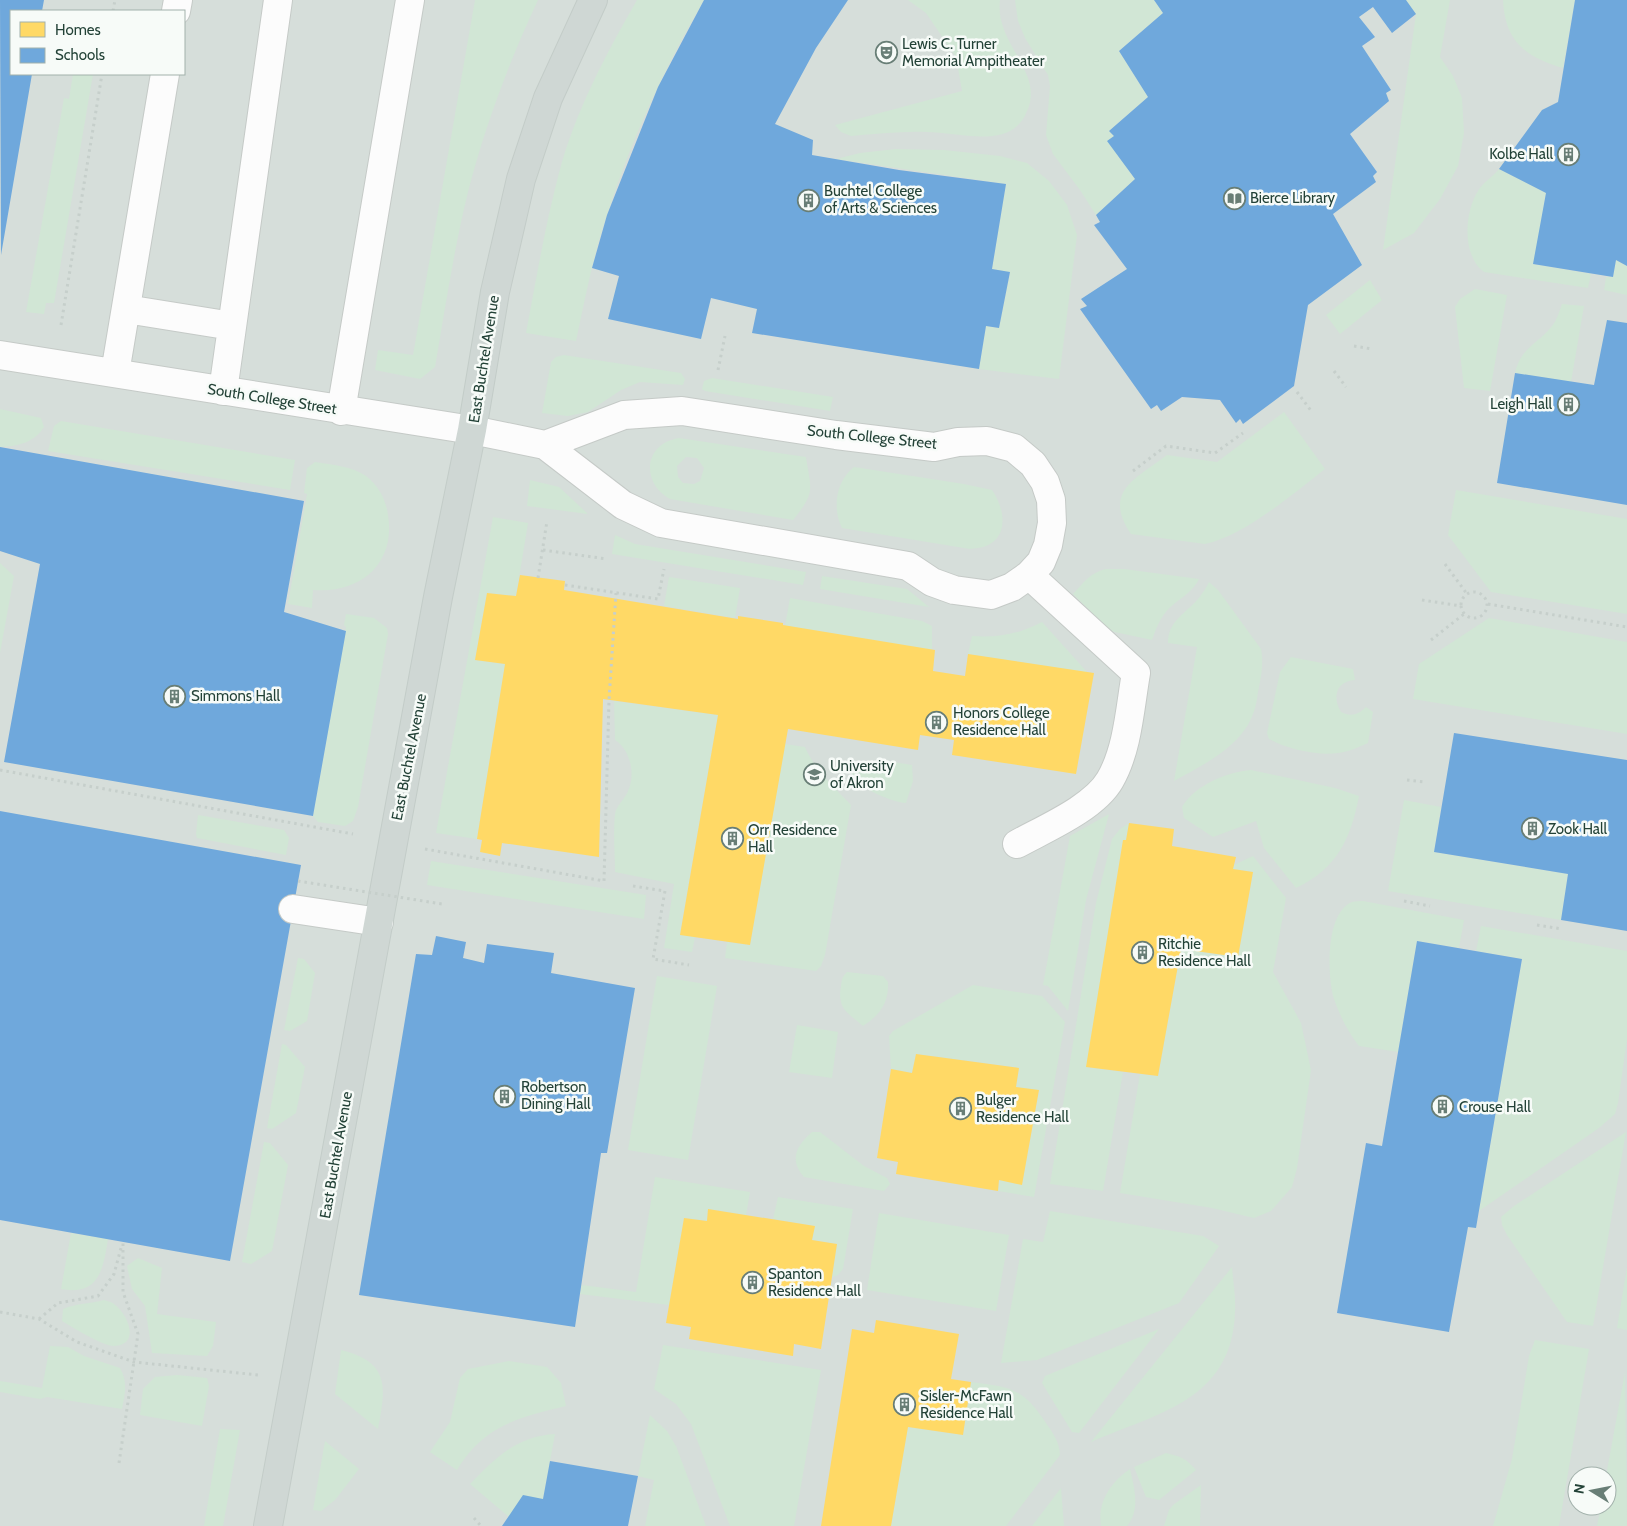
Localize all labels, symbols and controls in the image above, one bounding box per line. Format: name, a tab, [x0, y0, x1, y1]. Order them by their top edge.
legend	[10, 10, 185, 75]
text: Homes	[55, 21, 101, 39]
place label: Lewis C. Turner Memorial Ampitheater	[902, 35, 1045, 70]
theatre icon: Lewis C. Turner Memorial Ampitheater	[874, 41, 898, 65]
text: Schools	[55, 46, 105, 64]
building icon: Kolbe Hall	[1557, 142, 1581, 166]
place label: Kolbe Hall	[1489, 145, 1553, 163]
place label: Buchtel College of Arts & Sciences	[824, 182, 937, 217]
library icon: Bierce Library	[1222, 186, 1246, 210]
building icon: Buchtel College of Arts & Sciences	[796, 188, 820, 212]
place label: Bierce Library	[1250, 189, 1336, 207]
street label: East Buchtel Avenue	[465, 294, 503, 424]
street label: South College Street	[206, 380, 338, 418]
building icon: Leigh Hall	[1556, 392, 1580, 416]
place label: Leigh Hall	[1490, 395, 1552, 413]
street label: South College Street	[806, 421, 938, 453]
building icon: Simmons Hall	[163, 684, 187, 708]
place label: Simmons Hall	[191, 687, 281, 705]
street label: East Buchtel Avenue	[388, 692, 430, 822]
place label: Honors College Residence Hall	[953, 704, 1050, 739]
building icon: Honors College Residence Hall	[925, 710, 949, 734]
place label: University of Akron	[830, 757, 894, 792]
school or university icon: University of Akron	[802, 763, 826, 787]
building icon: Zook Hall	[1520, 817, 1544, 841]
place label: Zook Hall	[1548, 820, 1608, 838]
place label: Orr Residence Hall	[748, 821, 837, 856]
building icon: Orr Residence Hall	[720, 827, 744, 851]
place label: Ritchie Residence Hall	[1158, 935, 1251, 970]
building icon: Ritchie Residence Hall	[1130, 941, 1154, 965]
place label: Robertson Dining Hall	[521, 1078, 591, 1113]
building icon: Robertson Dining Hall	[493, 1084, 517, 1108]
street label: East Buchtel Avenue	[316, 1090, 356, 1220]
place label: Bulger Residence Hall	[976, 1091, 1069, 1126]
building icon: Crouse Hall	[1431, 1095, 1455, 1119]
building icon: Bulger Residence Hall	[948, 1097, 972, 1121]
place label: Crouse Hall	[1459, 1098, 1531, 1116]
place label: Spanton Residence Hall	[768, 1265, 861, 1300]
building icon: Spanton Residence Hall	[740, 1271, 764, 1295]
place label: Sisler-McFawn Residence Hall	[920, 1387, 1013, 1422]
building icon: Sisler-McFawn Residence Hall	[892, 1393, 916, 1417]
north arrow	[1567, 1466, 1617, 1516]
text: N	[1569, 1482, 1589, 1495]

